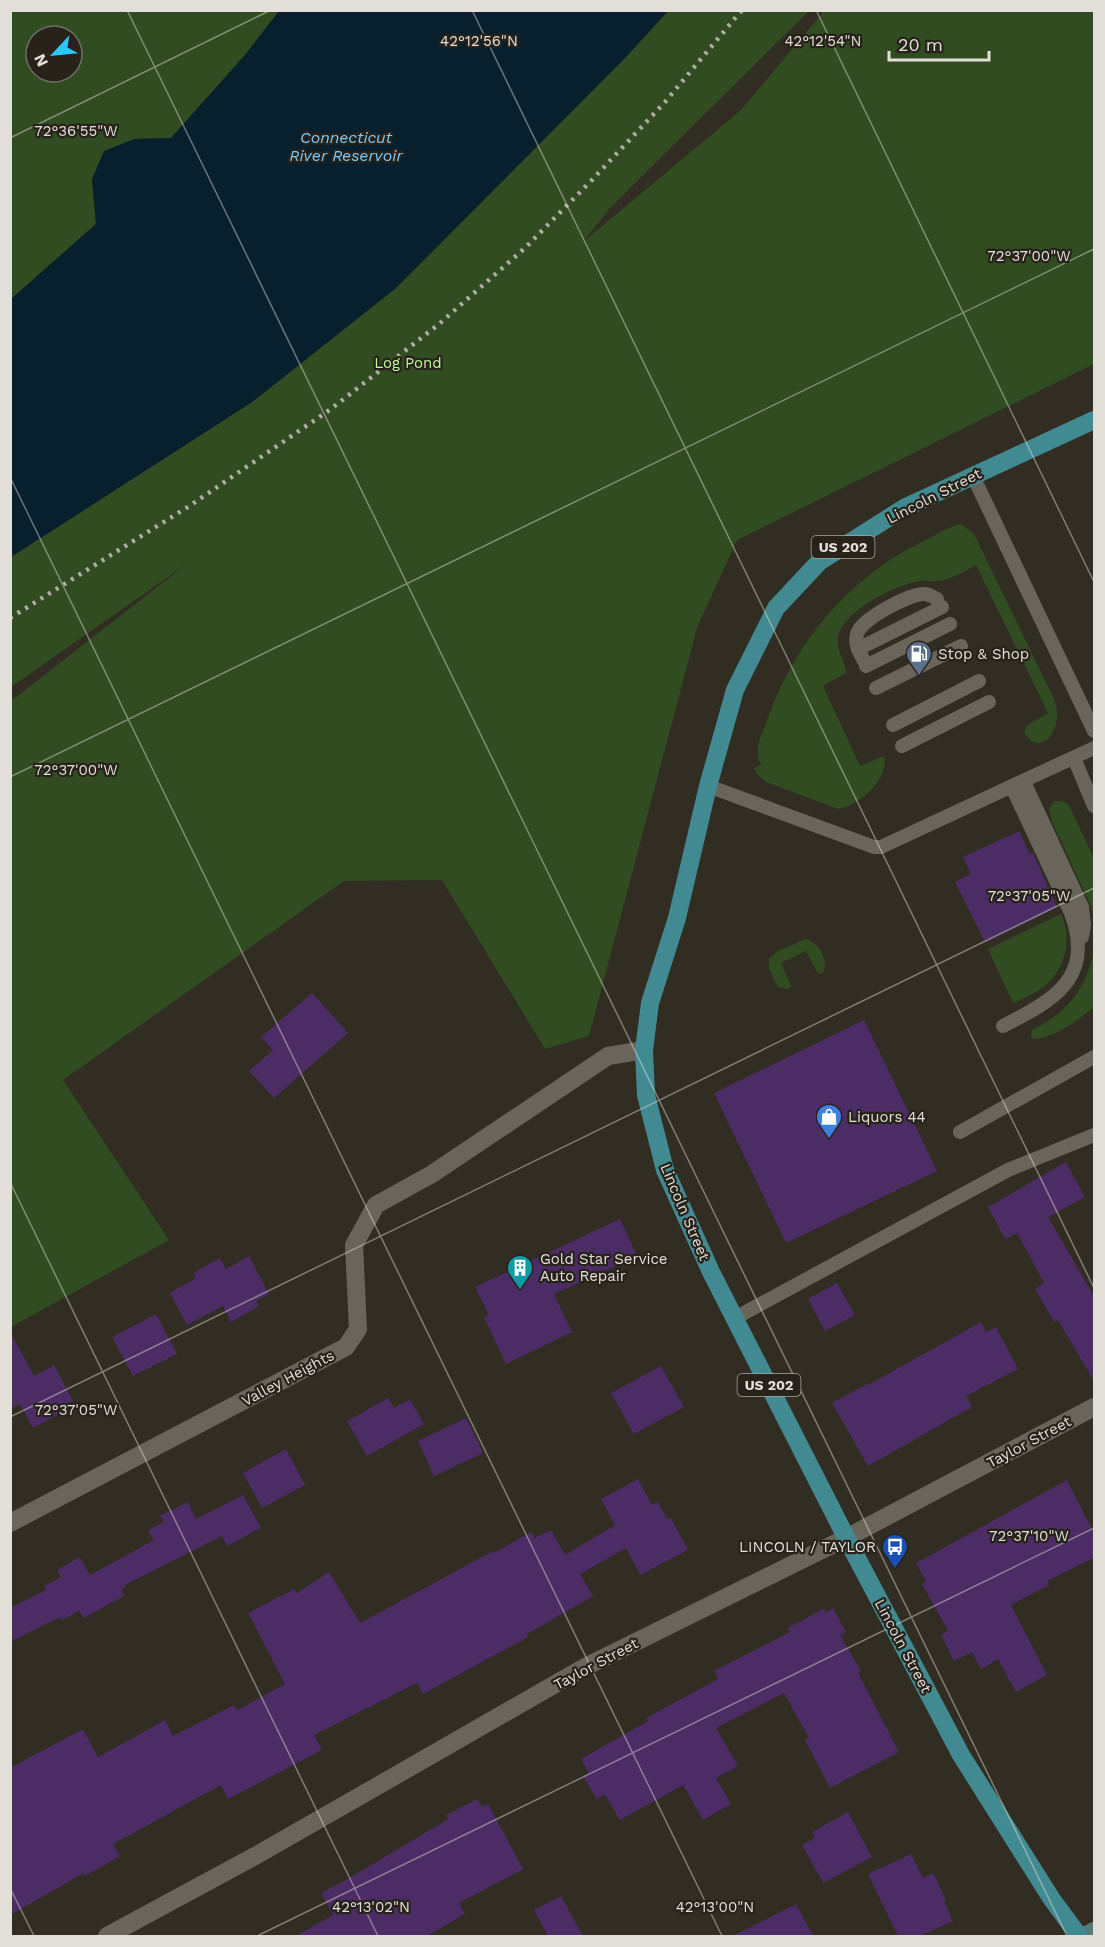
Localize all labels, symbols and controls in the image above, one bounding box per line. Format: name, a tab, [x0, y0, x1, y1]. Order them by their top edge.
north arrow	[24, 24, 84, 84]
scale bar	[889, 24, 990, 62]
text: 42°12'56"N	[440, 32, 518, 50]
text: 42°12'54"N	[784, 32, 862, 50]
text: 20 m	[898, 34, 943, 55]
text: N	[30, 51, 52, 70]
text: 72°36'55"W	[34, 122, 118, 140]
water label: Connecticut River Reservoir	[289, 128, 403, 165]
text: 72°37'00"W	[987, 247, 1071, 265]
park label: Log Pond	[374, 354, 442, 372]
street label: Lincoln Street	[884, 464, 985, 528]
road number: US 202	[812, 536, 874, 558]
fuel station icon: Stop & Shop	[904, 639, 934, 677]
place label: Stop & Shop	[938, 645, 1029, 663]
text: 72°37'00"W	[34, 761, 118, 779]
text: 72°37'05"W	[988, 887, 1070, 905]
shop icon: Liquors 44	[814, 1102, 844, 1140]
place label: Liquors 44	[848, 1108, 926, 1126]
street label: Lincoln Street	[656, 1161, 714, 1264]
place label: Gold Star Service Auto Repair	[540, 1250, 668, 1285]
building icon: Gold Star Service Auto Repair	[505, 1253, 535, 1291]
street label: Valley Heights	[239, 1346, 337, 1410]
road number: US 202	[738, 1374, 800, 1396]
text: 72°37'05"W	[35, 1401, 117, 1419]
street label: Taylor Street	[984, 1412, 1075, 1472]
text: 72°37'10"W	[989, 1527, 1069, 1545]
bus stop icon: LINCOLN / TAYLOR	[880, 1532, 910, 1570]
place label: LINCOLN / TAYLOR	[739, 1538, 876, 1556]
street label: Lincoln Street	[871, 1596, 936, 1697]
street label: Taylor Street	[551, 1634, 642, 1694]
text: 42°13'02"N	[332, 1898, 410, 1916]
text: 42°13'00"N	[676, 1898, 754, 1916]

